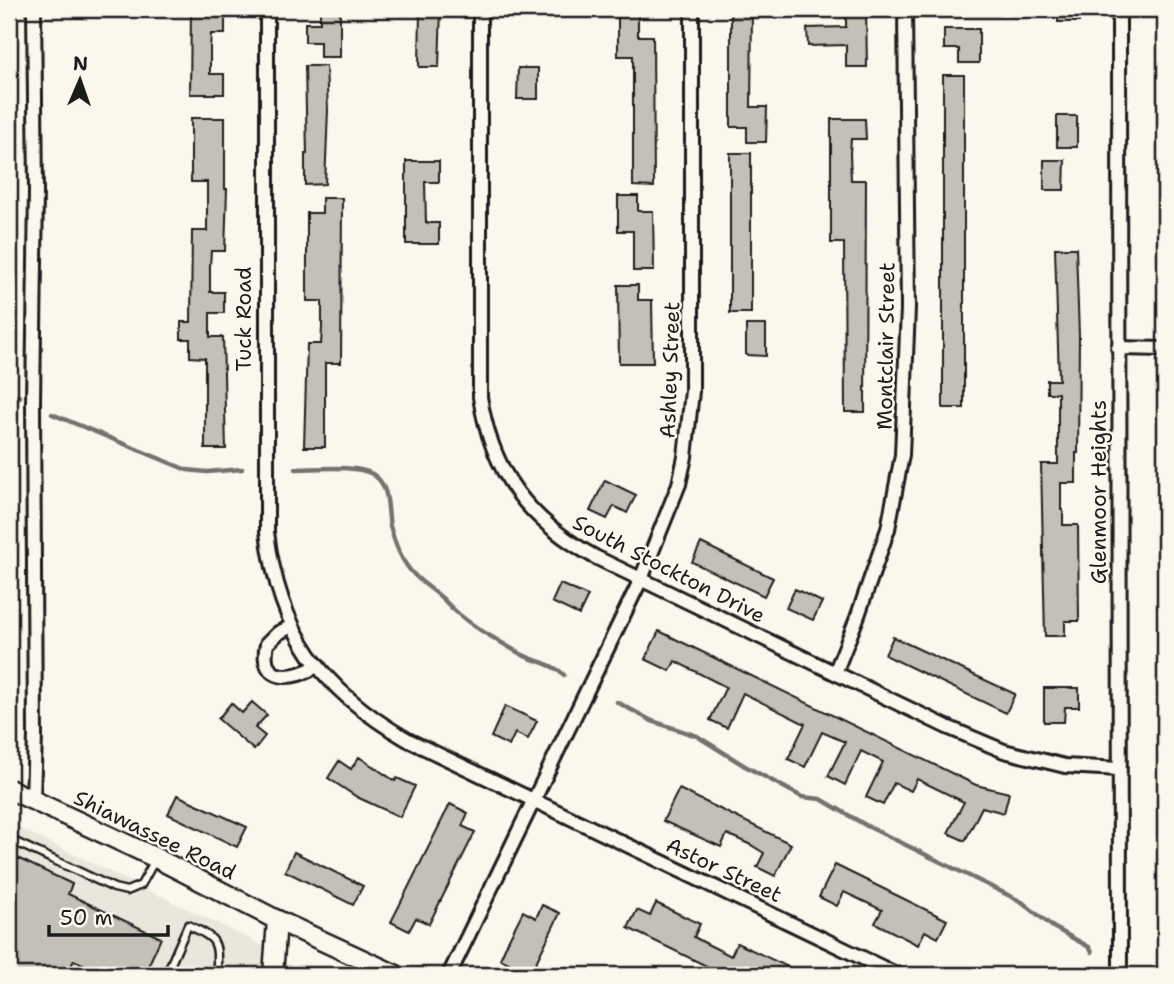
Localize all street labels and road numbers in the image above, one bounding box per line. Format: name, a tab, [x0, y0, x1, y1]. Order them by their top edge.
street label: Montclair Street	[871, 262, 901, 430]
street label: Tuck Road	[230, 267, 258, 371]
street label: Ashley Street	[654, 301, 686, 439]
street label: Glenmoor Heights	[1085, 400, 1113, 584]
street label: South Stockton Drive	[568, 508, 770, 630]
street label: Shiawassee Road	[69, 784, 241, 886]
street label: Astor Street	[661, 831, 787, 909]

